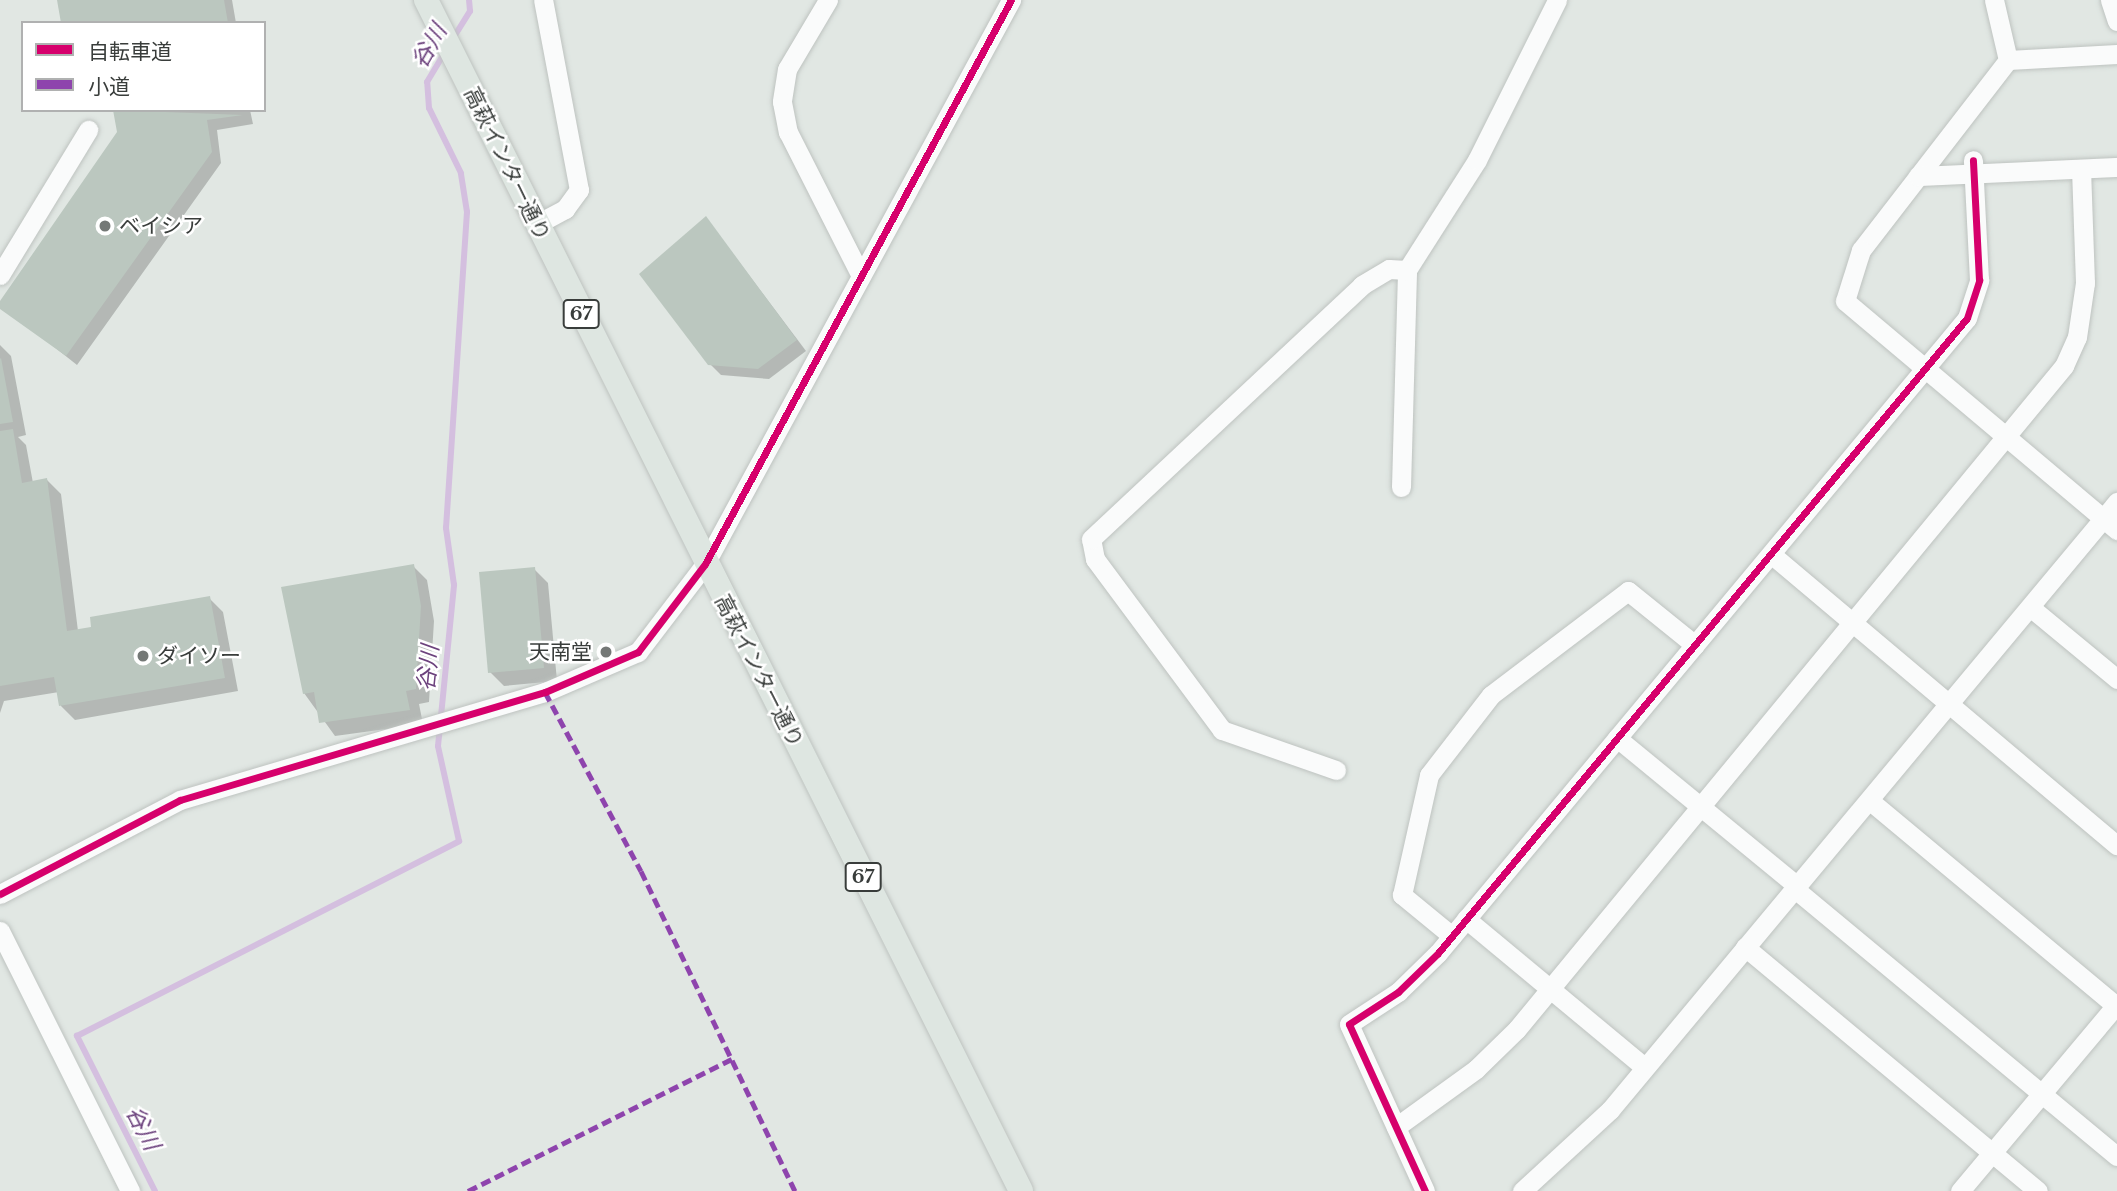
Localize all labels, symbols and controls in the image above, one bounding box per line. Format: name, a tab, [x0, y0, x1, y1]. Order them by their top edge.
water label: 谷川	[406, 19, 452, 73]
legend	[21, 21, 266, 112]
text: 自転車道	[88, 39, 172, 65]
text: 小道	[88, 74, 130, 100]
street label: 高萩インター通り	[459, 83, 555, 245]
place label: ベイシア	[119, 213, 203, 239]
marker: ベイシア	[97, 218, 113, 234]
road number: 67	[562, 298, 600, 330]
street label: 高萩インター通り	[710, 590, 808, 752]
place label: 天南堂	[529, 639, 592, 665]
place label: ダイソー	[157, 643, 241, 669]
water label: 谷川	[412, 644, 444, 692]
marker: 天南堂	[598, 644, 614, 660]
marker: ダイソー	[135, 648, 151, 664]
road number: 67	[844, 862, 882, 892]
water label: 谷川	[120, 1101, 166, 1155]

